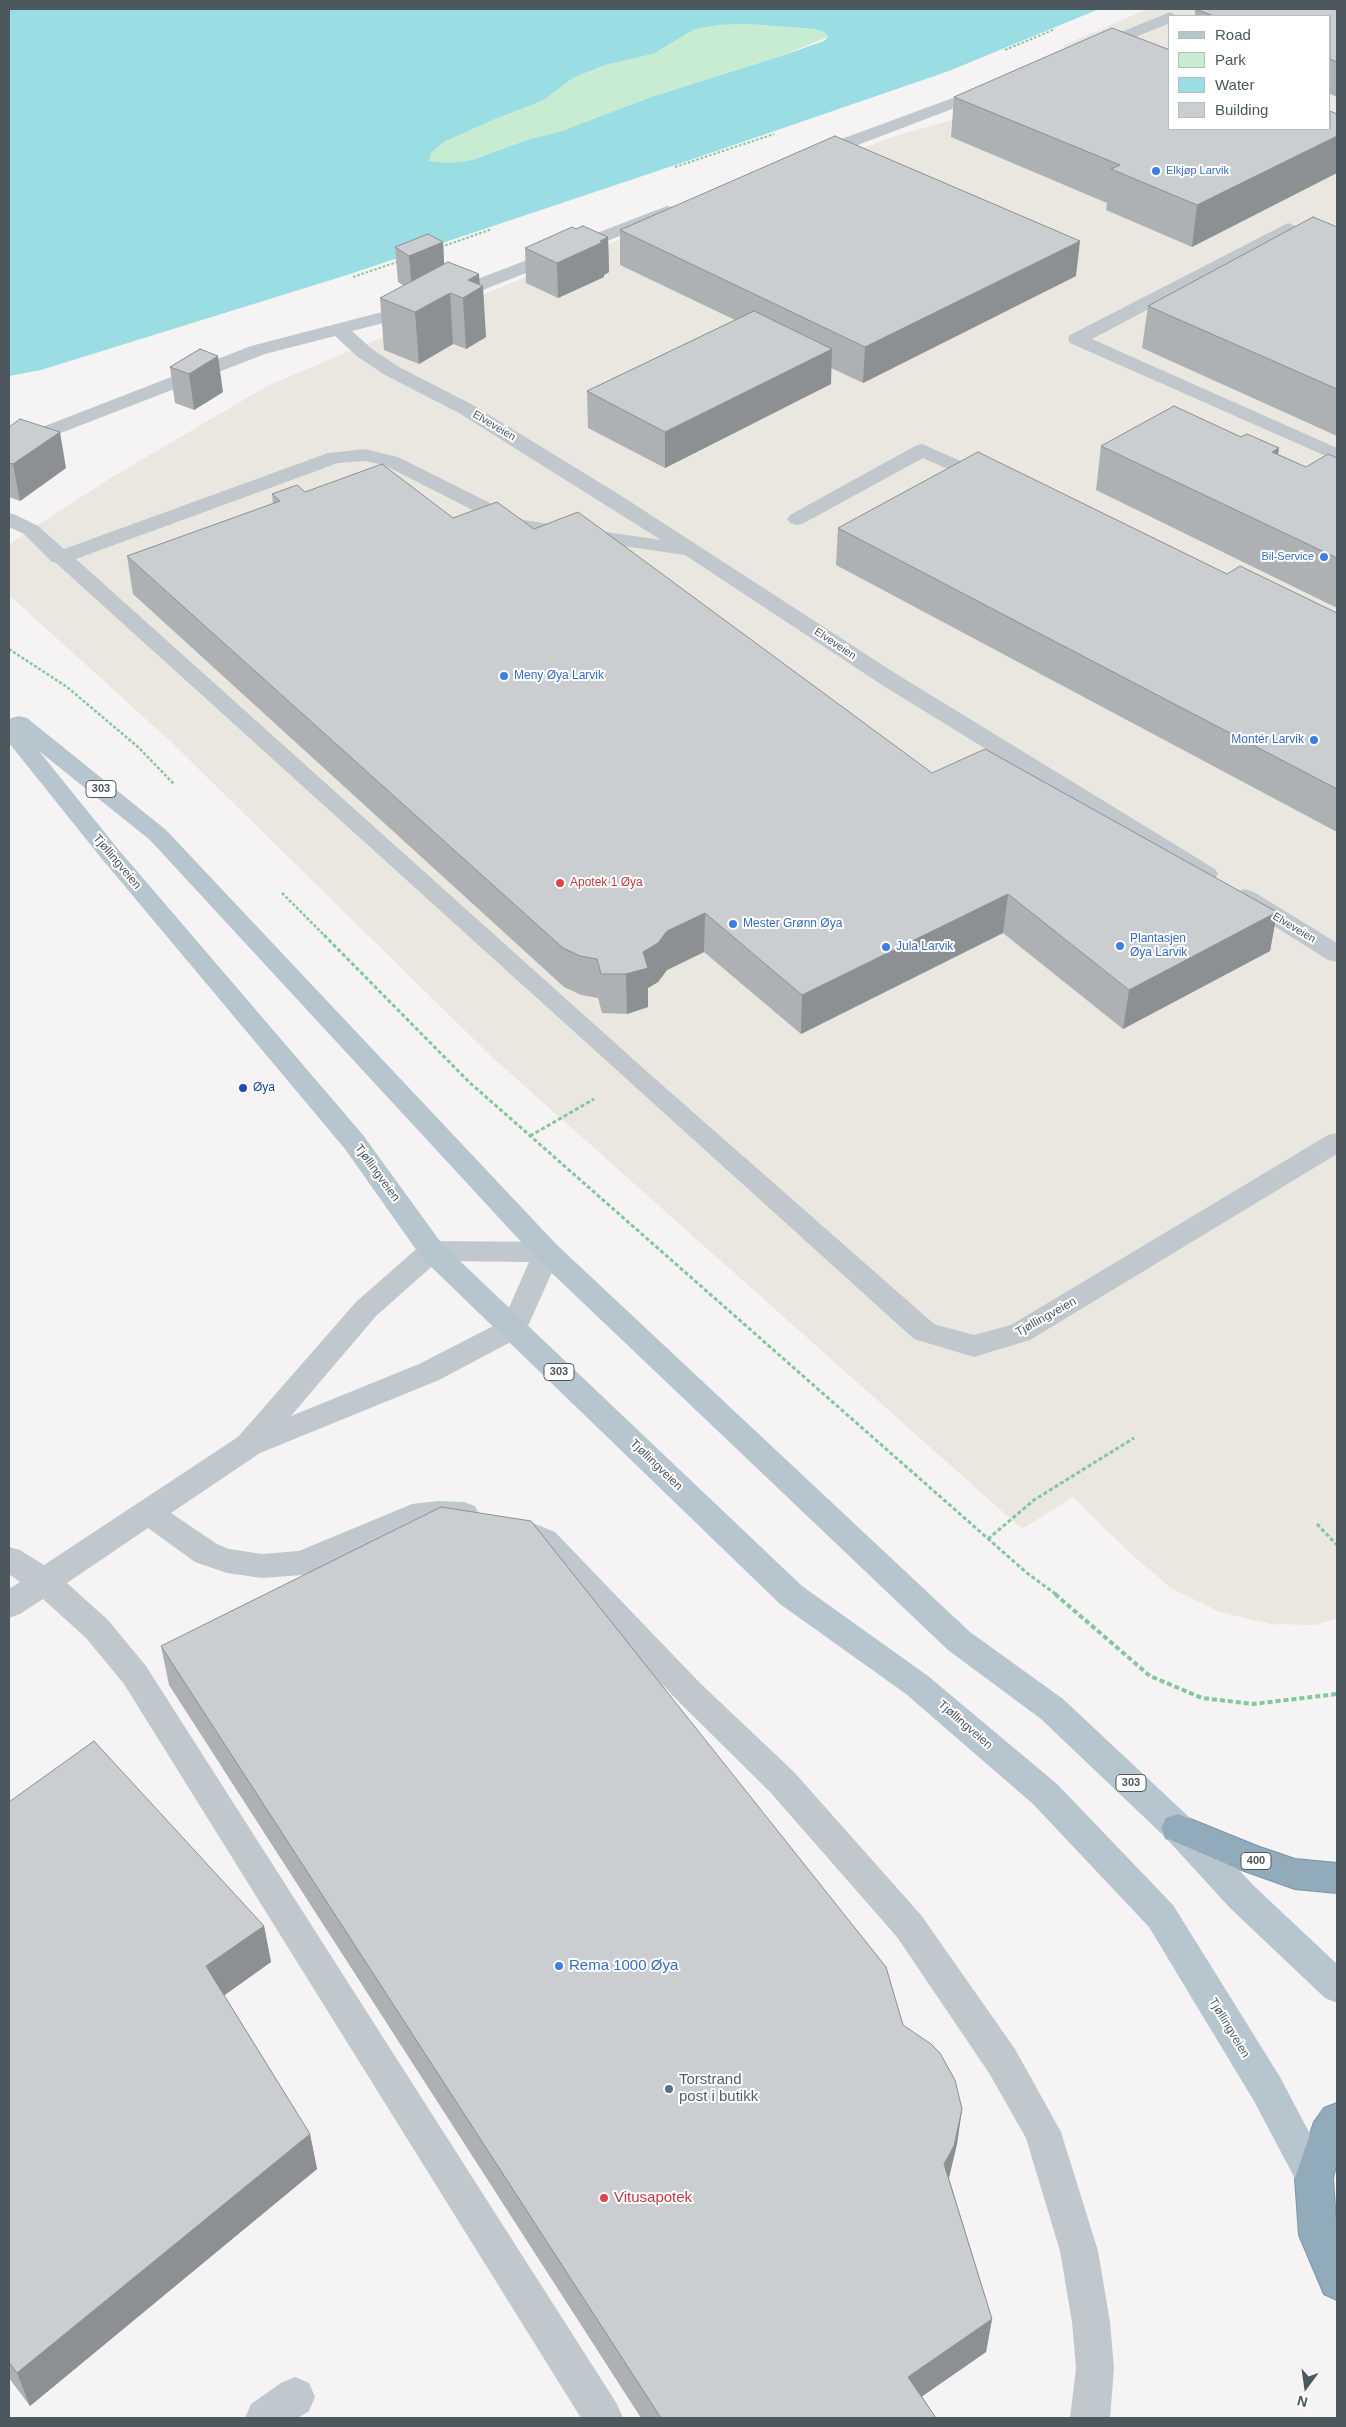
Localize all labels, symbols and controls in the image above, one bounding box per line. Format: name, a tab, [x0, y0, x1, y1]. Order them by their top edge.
legend	[1168, 15, 1331, 130]
text: Road	[1215, 26, 1251, 43]
text: Park	[1215, 51, 1246, 68]
text: Water	[1215, 76, 1254, 93]
text: Building	[1215, 101, 1268, 118]
place label: Elkjøp Larvik	[1166, 164, 1229, 178]
marker: Elkjøp Larvik	[1150, 165, 1162, 177]
street label: Elveveien	[470, 408, 518, 444]
place label: Bil-Service	[1261, 550, 1314, 564]
marker: Bil-Service	[1318, 551, 1330, 563]
street label: Elveveien	[812, 625, 858, 663]
place label: Meny Øya Larvik	[514, 669, 604, 683]
marker: Meny Øya Larvik	[498, 670, 510, 682]
place label: Montér Larvik	[1231, 733, 1304, 747]
marker: Montér Larvik	[1308, 734, 1320, 746]
road number: 303	[86, 781, 116, 798]
street label: Tjøllingveien	[90, 832, 144, 892]
place label: Apotek 1 Øya	[570, 876, 643, 890]
marker: Apotek 1 Øya	[554, 877, 566, 889]
street label: Elveveien	[1270, 910, 1318, 946]
place label: Mester Grønn Øya	[743, 917, 842, 931]
marker: Mester Grønn Øya	[727, 918, 739, 930]
place label: Plantasjen Øya Larvik	[1130, 932, 1187, 960]
place label: Jula Larvik	[896, 940, 953, 954]
marker: Plantasjen Øya Larvik	[1114, 940, 1126, 952]
marker: Jula Larvik	[880, 941, 892, 953]
place label: Øya	[253, 1081, 275, 1095]
marker: Øya	[237, 1082, 249, 1094]
street label: Tjøllingveien	[351, 1142, 403, 1204]
street label: Tjøllingveien	[1013, 1294, 1079, 1340]
road number: 303	[544, 1364, 574, 1380]
street label: Tjøllingveien	[627, 1436, 685, 1494]
street label: Tjøllingveien	[935, 1697, 995, 1753]
road number: 303	[1116, 1775, 1146, 1792]
road number: 400	[1241, 1852, 1271, 1870]
place label: Rema 1000 Øya	[569, 1957, 678, 1975]
marker: Rema 1000 Øya	[553, 1960, 565, 1972]
street label: Tjøllingveien	[1205, 1995, 1253, 2061]
place label: Torstrand post i butikk	[679, 2071, 758, 2106]
marker: Torstrand post i butikk	[663, 2083, 675, 2095]
place label: Vitusapotek	[614, 2189, 692, 2207]
marker: Vitusapotek	[598, 2192, 610, 2204]
north arrow	[1281, 2362, 1331, 2412]
text: N	[1296, 2393, 1309, 2411]

